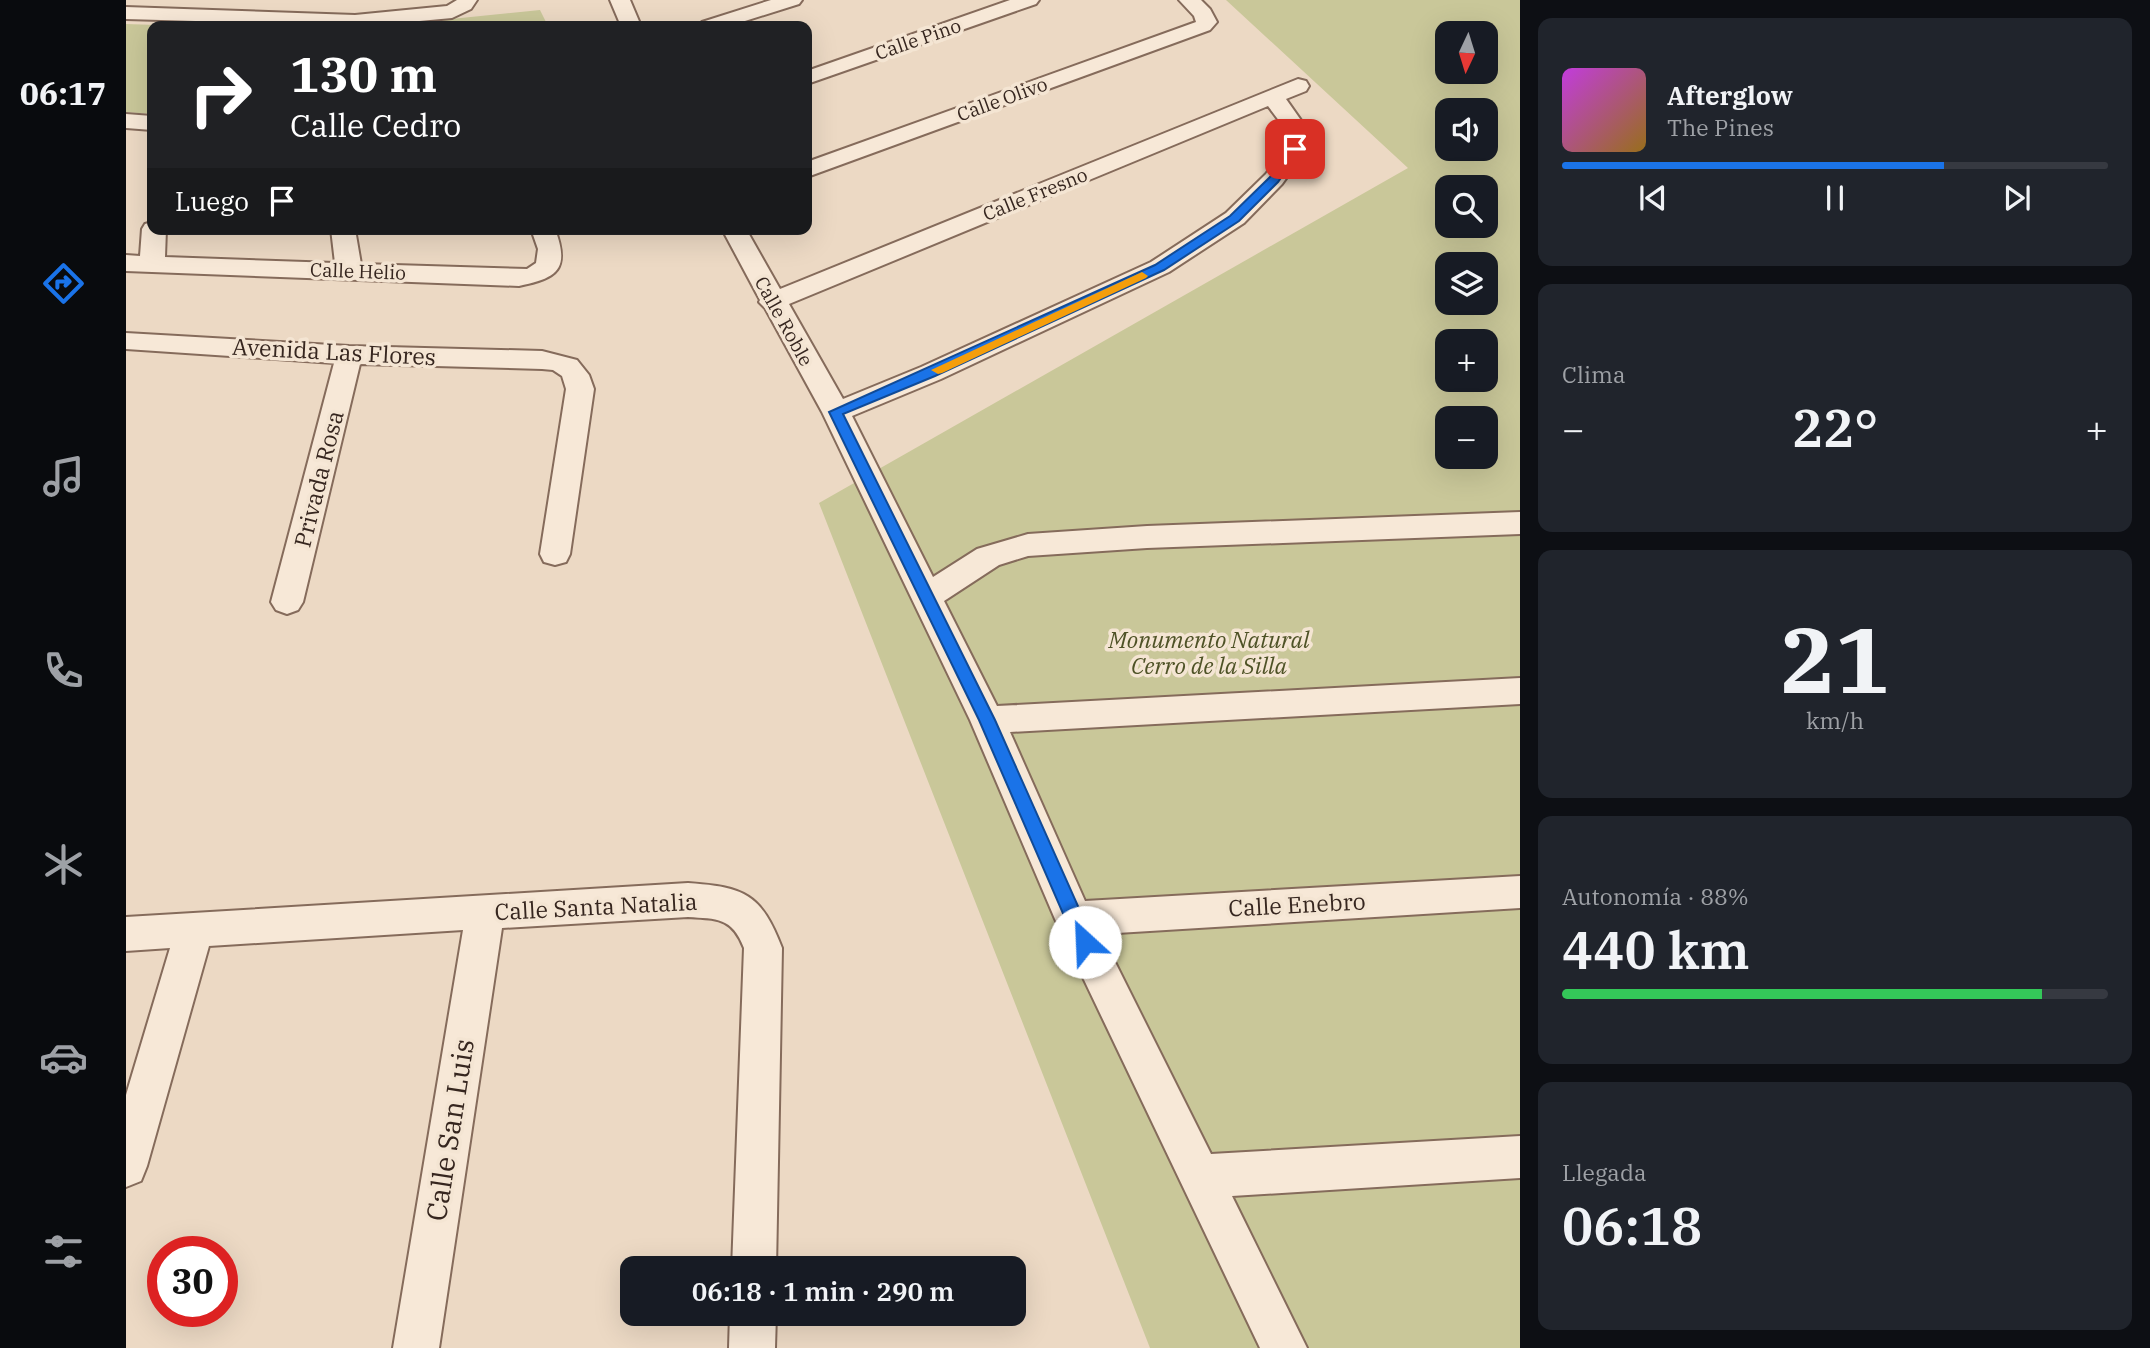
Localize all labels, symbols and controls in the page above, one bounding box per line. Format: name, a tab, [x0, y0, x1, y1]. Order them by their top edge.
street label: Calle Pino	[872, 13, 964, 65]
north arrow	[1435, 21, 1498, 84]
map controls	[1435, 21, 1498, 469]
text: 130 m	[290, 42, 437, 105]
icon: right	[175, 49, 266, 140]
text: 06:17	[20, 72, 106, 114]
street label: Calle Olivo	[954, 72, 1050, 126]
text: Afterglow	[1667, 78, 1793, 112]
button: sound	[1435, 98, 1498, 161]
text: Calle Cedro	[290, 104, 461, 146]
text: The Pines	[1667, 112, 1774, 142]
pin	[1265, 119, 1325, 179]
icon: arrive	[1276, 130, 1314, 168]
street label: Calle Fresno	[979, 162, 1091, 226]
button: search	[1435, 175, 1498, 238]
icon: previous	[1634, 179, 1672, 217]
icon: pause	[1816, 179, 1854, 217]
icon: next	[1998, 179, 2036, 217]
icon: arrive	[263, 182, 301, 220]
text: Luego	[175, 184, 249, 218]
button: layers	[1435, 252, 1498, 315]
street label: Calle Helio	[310, 257, 406, 285]
icon: directions	[39, 259, 88, 308]
street label: Calle Roble	[750, 272, 818, 370]
button: +	[1435, 329, 1498, 392]
street label: Avenida Las Flores	[231, 331, 437, 371]
text: Clima	[1562, 359, 1626, 389]
text: 22°	[1792, 394, 1878, 461]
text: −	[1562, 404, 1585, 453]
text: +	[2085, 404, 2108, 453]
button: −	[1435, 406, 1498, 469]
street label: Privada Rosa	[287, 407, 350, 550]
icon: music	[39, 452, 88, 501]
text: 21	[1780, 600, 1890, 718]
park label: Monumento Natural Cerro de la Silla	[1107, 624, 1310, 680]
icon: phone	[39, 646, 88, 695]
text: km/h	[1806, 705, 1864, 735]
icon: climate	[39, 840, 88, 889]
text: Autonomía · 88%	[1562, 881, 1749, 911]
street label: Calle Enebro	[1228, 885, 1366, 923]
street label: Calle Santa Natalia	[494, 886, 698, 926]
position arrow	[1048, 905, 1122, 979]
text: 440 km	[1562, 916, 1750, 983]
icon: car	[39, 1033, 88, 1082]
street label: Calle San Luis	[417, 1036, 482, 1224]
text: Llegada	[1562, 1157, 1646, 1187]
text: 06:18	[1562, 1192, 1702, 1259]
icon: filters	[39, 1227, 88, 1276]
speed limit sign: 30	[147, 1236, 238, 1327]
text: 06:18 · 1 min · 290 m	[692, 1274, 954, 1308]

